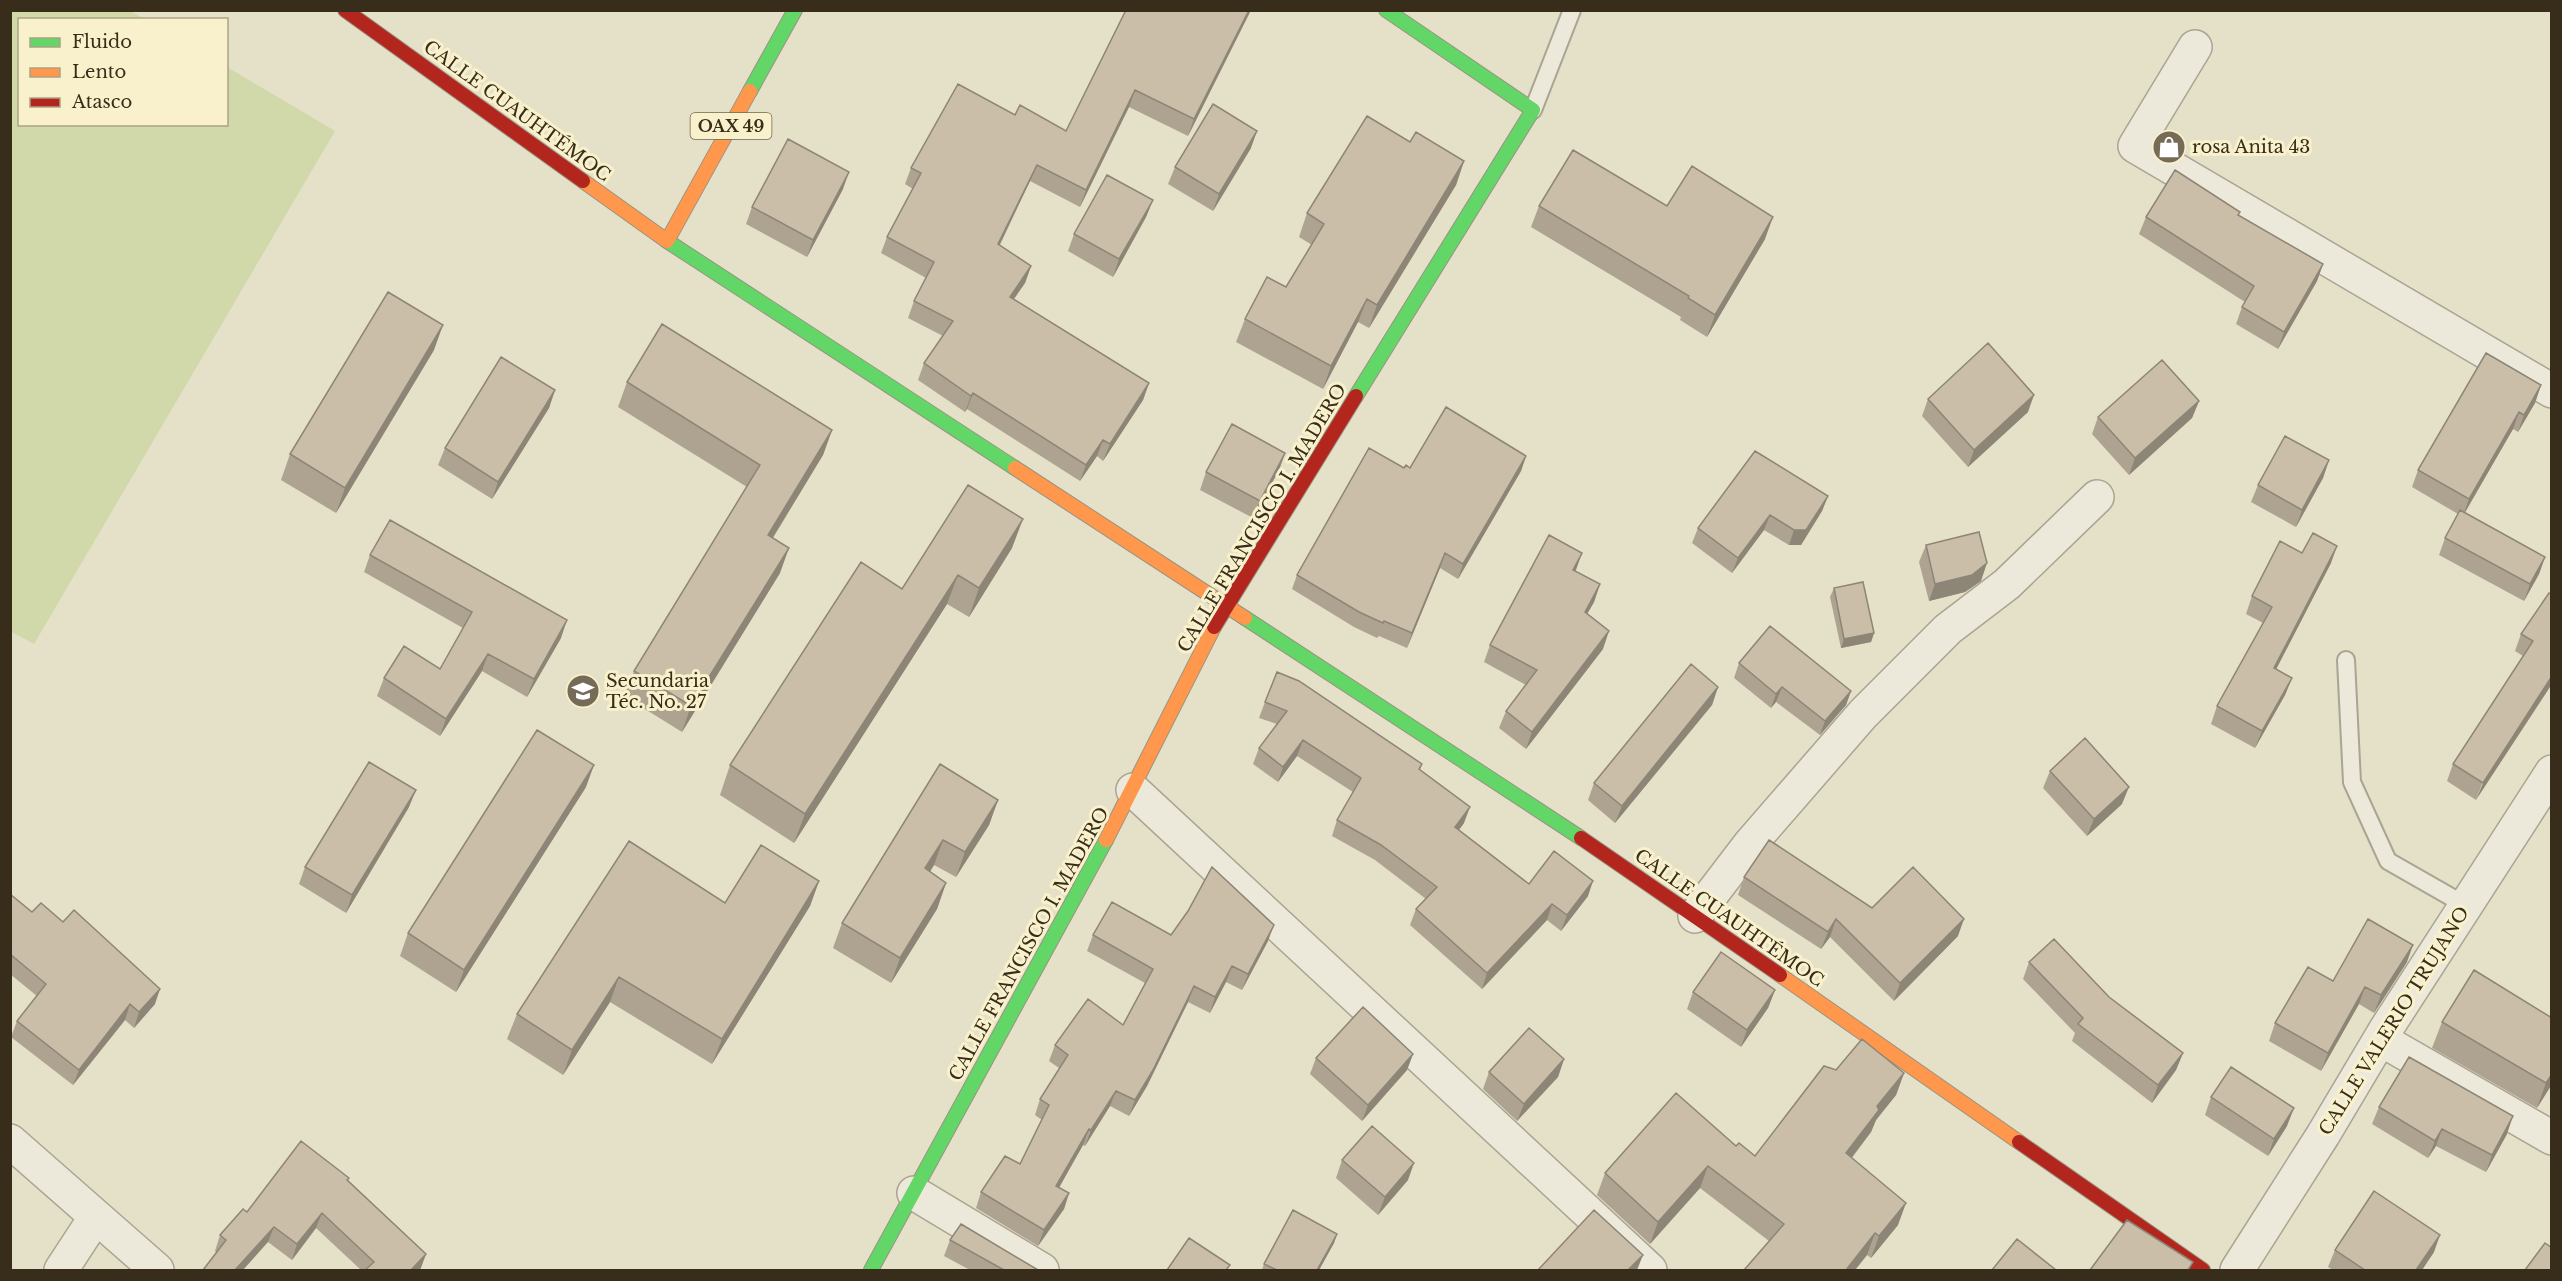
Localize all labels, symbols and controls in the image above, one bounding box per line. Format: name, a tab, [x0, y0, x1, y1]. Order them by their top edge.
legend	[18, 18, 228, 126]
text: Fluido	[72, 31, 132, 53]
street label: CALLE CUAUHTÉMOC	[419, 35, 615, 186]
text: Lento	[72, 61, 126, 83]
text: Atasco	[71, 91, 132, 113]
road number: OAX 49	[690, 113, 771, 139]
shop icon: rosa Anita 43	[2151, 129, 2187, 165]
place label: rosa Anita 43	[2192, 136, 2310, 158]
street label: CALLE FRANCISCO I. MADERO	[1173, 380, 1351, 656]
place label: Secundaria Téc. No. 27	[606, 670, 709, 713]
school or university icon: Secundaria Téc. No. 27	[565, 673, 601, 709]
street label: CALLE FRANCISCO I. MADERO	[944, 803, 1114, 1085]
street label: CALLE CUAUHTÉMOC	[1630, 843, 1828, 992]
street label: CALLE VALERIO TRUJANO	[2314, 903, 2474, 1139]

